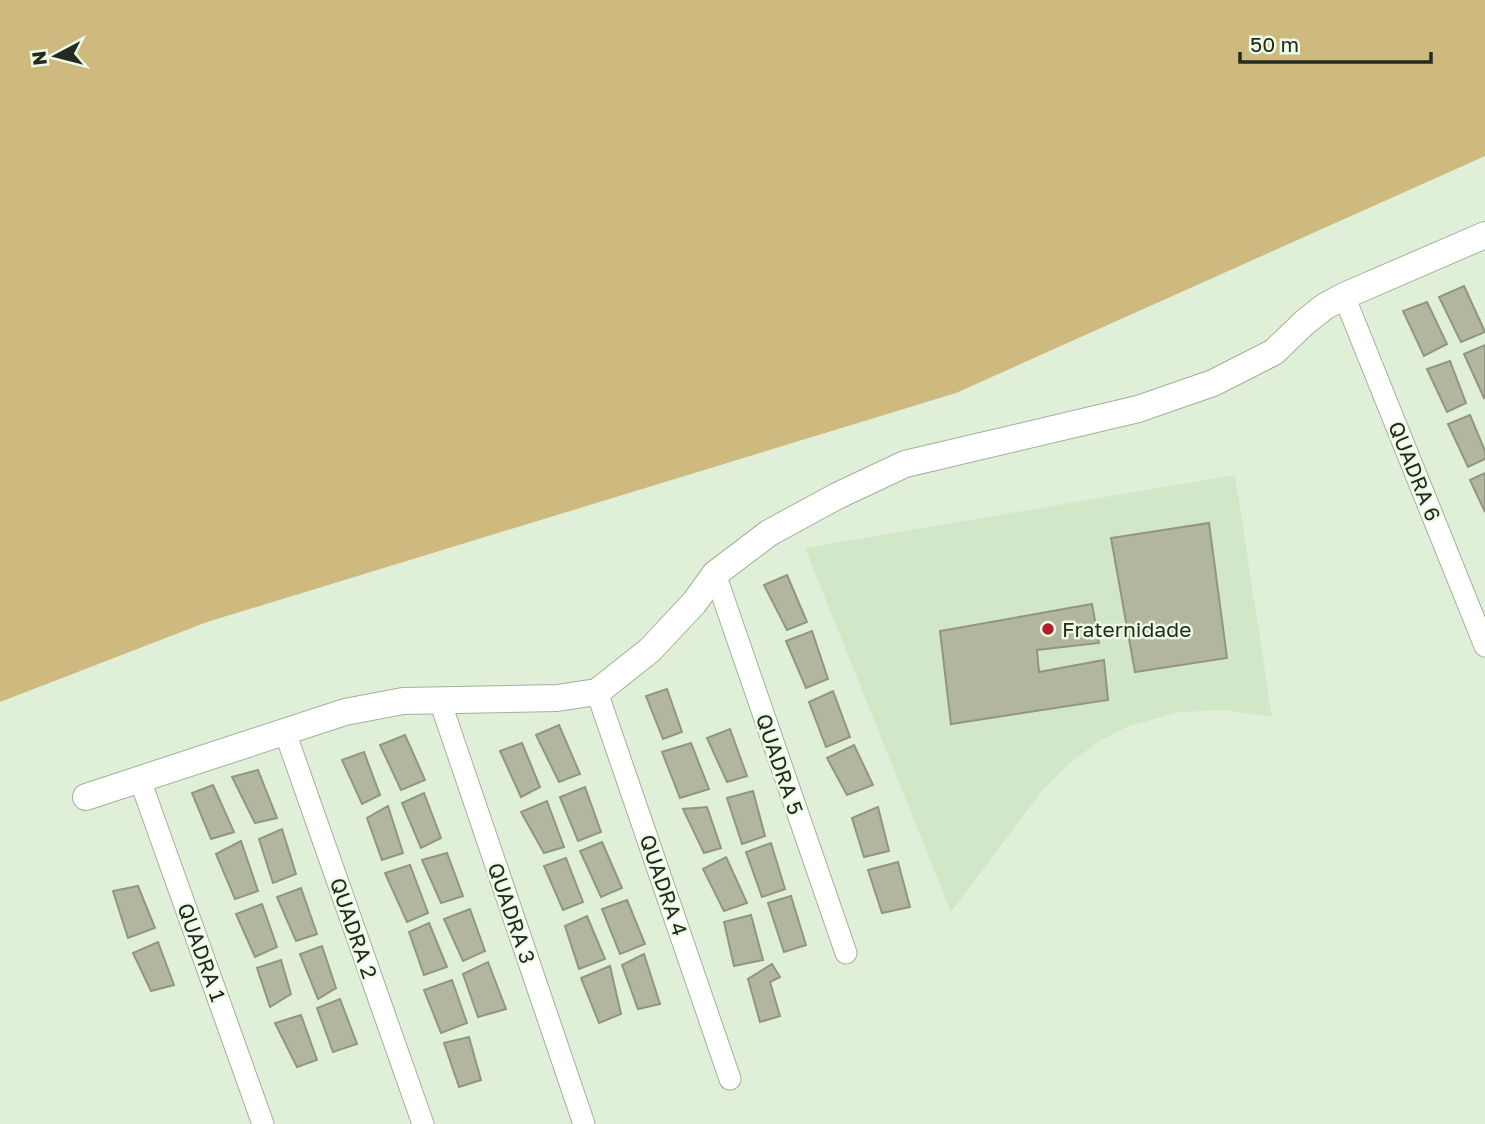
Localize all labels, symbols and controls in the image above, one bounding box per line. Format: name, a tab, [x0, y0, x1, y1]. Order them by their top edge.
north arrow	[21, 21, 91, 91]
scale bar	[1240, 21, 1431, 65]
text: 50 m	[1250, 31, 1299, 57]
text: N	[26, 50, 51, 67]
street label: QUADRA 6	[1383, 417, 1447, 525]
place label: Fraternidade	[1062, 616, 1191, 642]
marker: Fraternidade	[1040, 621, 1056, 637]
street label: QUADRA 5	[751, 710, 809, 818]
street label: QUADRA 4	[635, 831, 693, 939]
street label: QUADRA 3	[483, 859, 541, 967]
street label: QUADRA 2	[325, 874, 383, 982]
street label: QUADRA 1	[172, 899, 232, 1005]

